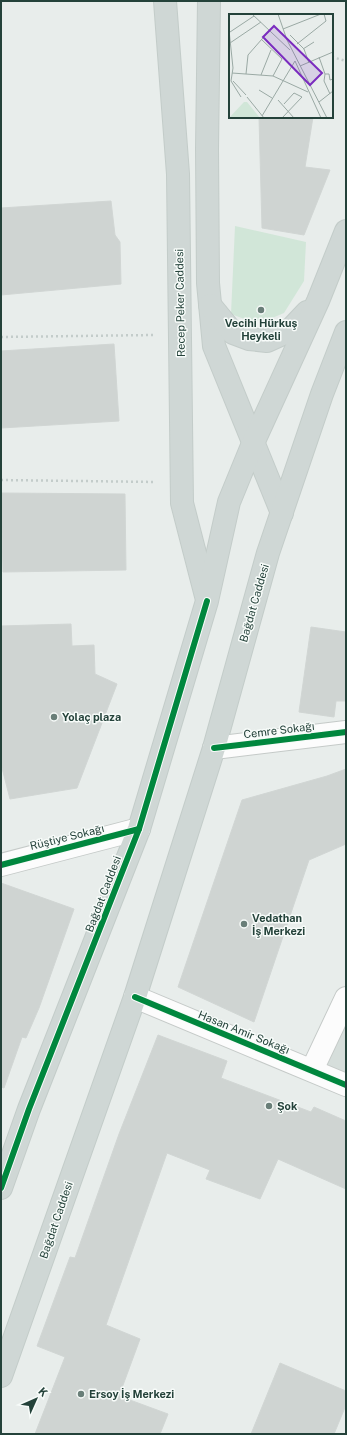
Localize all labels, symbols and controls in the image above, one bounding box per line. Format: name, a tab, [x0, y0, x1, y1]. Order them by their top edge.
inset map	[229, 14, 333, 118]
street label: Recep Peker Caddesi	[173, 249, 187, 357]
marker: Vecihi Hürkuş Heykeli	[256, 305, 266, 315]
place label: Vecihi Hürkuş Heykeli	[225, 317, 297, 342]
street label: Bağdat Caddesi	[237, 563, 271, 643]
place label: Yolaç plaza	[62, 711, 121, 724]
marker: Yolaç plaza	[49, 712, 59, 722]
street label: Cemre Sokağı	[243, 720, 315, 740]
street label: Rüştiye Sokağı	[29, 822, 106, 853]
street label: Bağdat Caddesi	[83, 854, 123, 934]
place label: Vedathan İş Merkezi	[252, 912, 305, 938]
marker: Vedathan İş Merkezi	[239, 919, 249, 929]
street label: Hasan Amir Sokağı	[197, 1008, 291, 1056]
place label: Şok	[277, 1100, 298, 1113]
marker: Şok	[264, 1101, 274, 1111]
street label: Bağdat Caddesi	[37, 1180, 75, 1260]
north arrow	[16, 1379, 56, 1419]
text: K	[36, 1385, 50, 1399]
place label: Ersoy İş Merkezi	[89, 1387, 174, 1401]
marker: Ersoy İş Merkezi	[76, 1389, 86, 1399]

